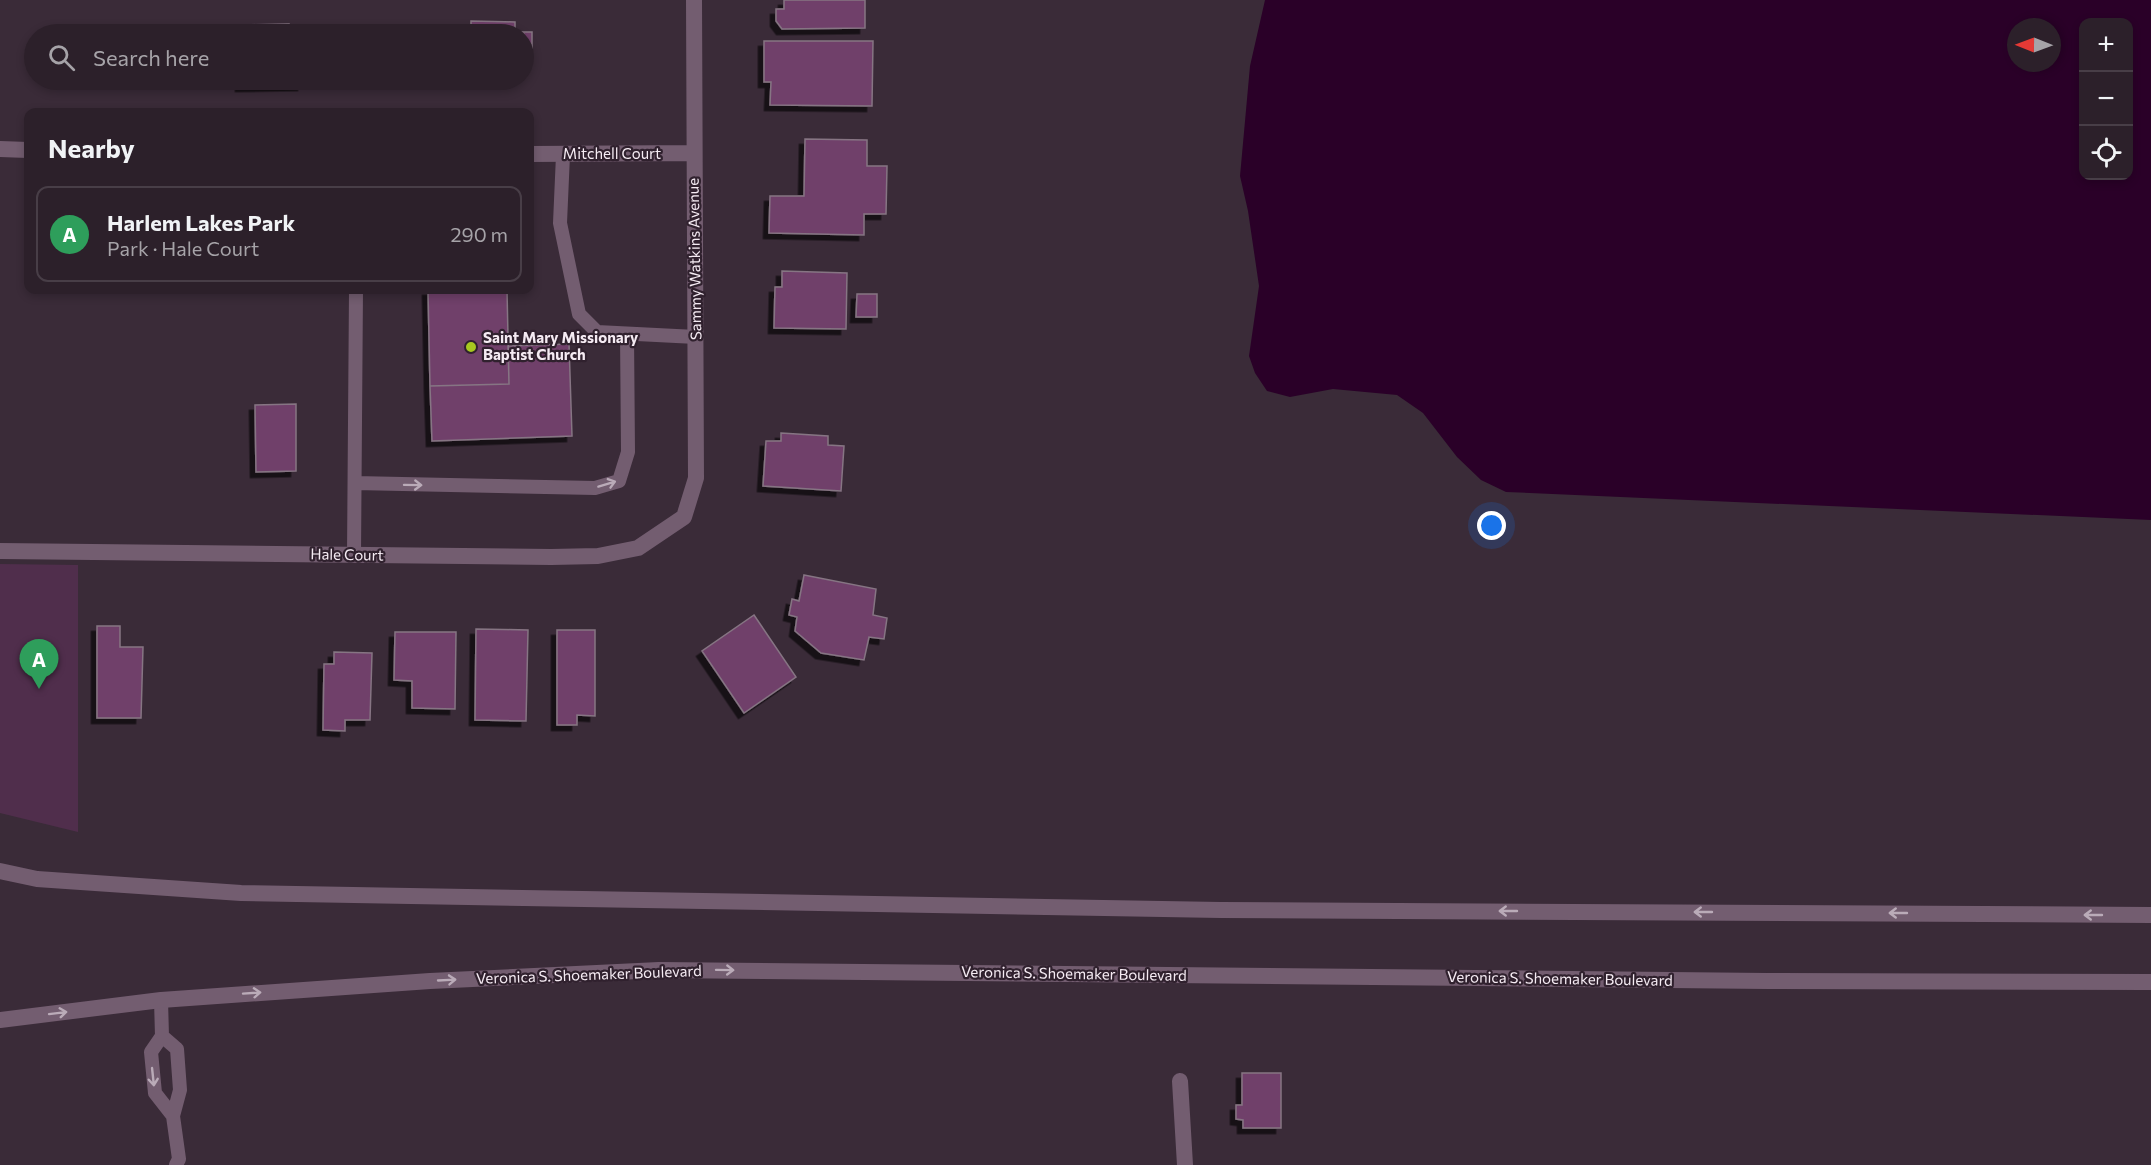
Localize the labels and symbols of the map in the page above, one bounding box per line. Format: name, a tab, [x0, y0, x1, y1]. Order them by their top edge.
north arrow	[2007, 18, 2061, 72]
street label: Mitchell Court	[563, 144, 661, 162]
street label: Sammy Watkins Avenue	[684, 178, 704, 340]
place label: Saint Mary Missionary Baptist Church	[483, 328, 639, 363]
marker: Saint Mary Missionary Baptist Church	[464, 340, 478, 354]
one-way arrow	[598, 478, 617, 489]
one-way arrow	[403, 479, 423, 490]
your location	[1477, 511, 1506, 540]
street label: Hale Court	[310, 544, 384, 564]
pin: A	[20, 640, 58, 689]
one-way arrow	[1498, 905, 1518, 917]
one-way arrow	[1693, 907, 1713, 918]
one-way arrow	[1888, 908, 1908, 919]
one-way arrow	[2083, 909, 2103, 920]
street label: Veronica S. Shoemaker Boulevard	[476, 961, 702, 987]
street label: Veronica S. Shoemaker Boulevard	[961, 962, 1187, 984]
one-way arrow	[715, 965, 735, 976]
street label: Veronica S. Shoemaker Boulevard	[1447, 967, 1673, 989]
one-way arrow	[436, 974, 456, 985]
one-way arrow	[242, 988, 262, 999]
one-way arrow	[48, 1007, 67, 1018]
one-way arrow	[148, 1067, 159, 1087]

